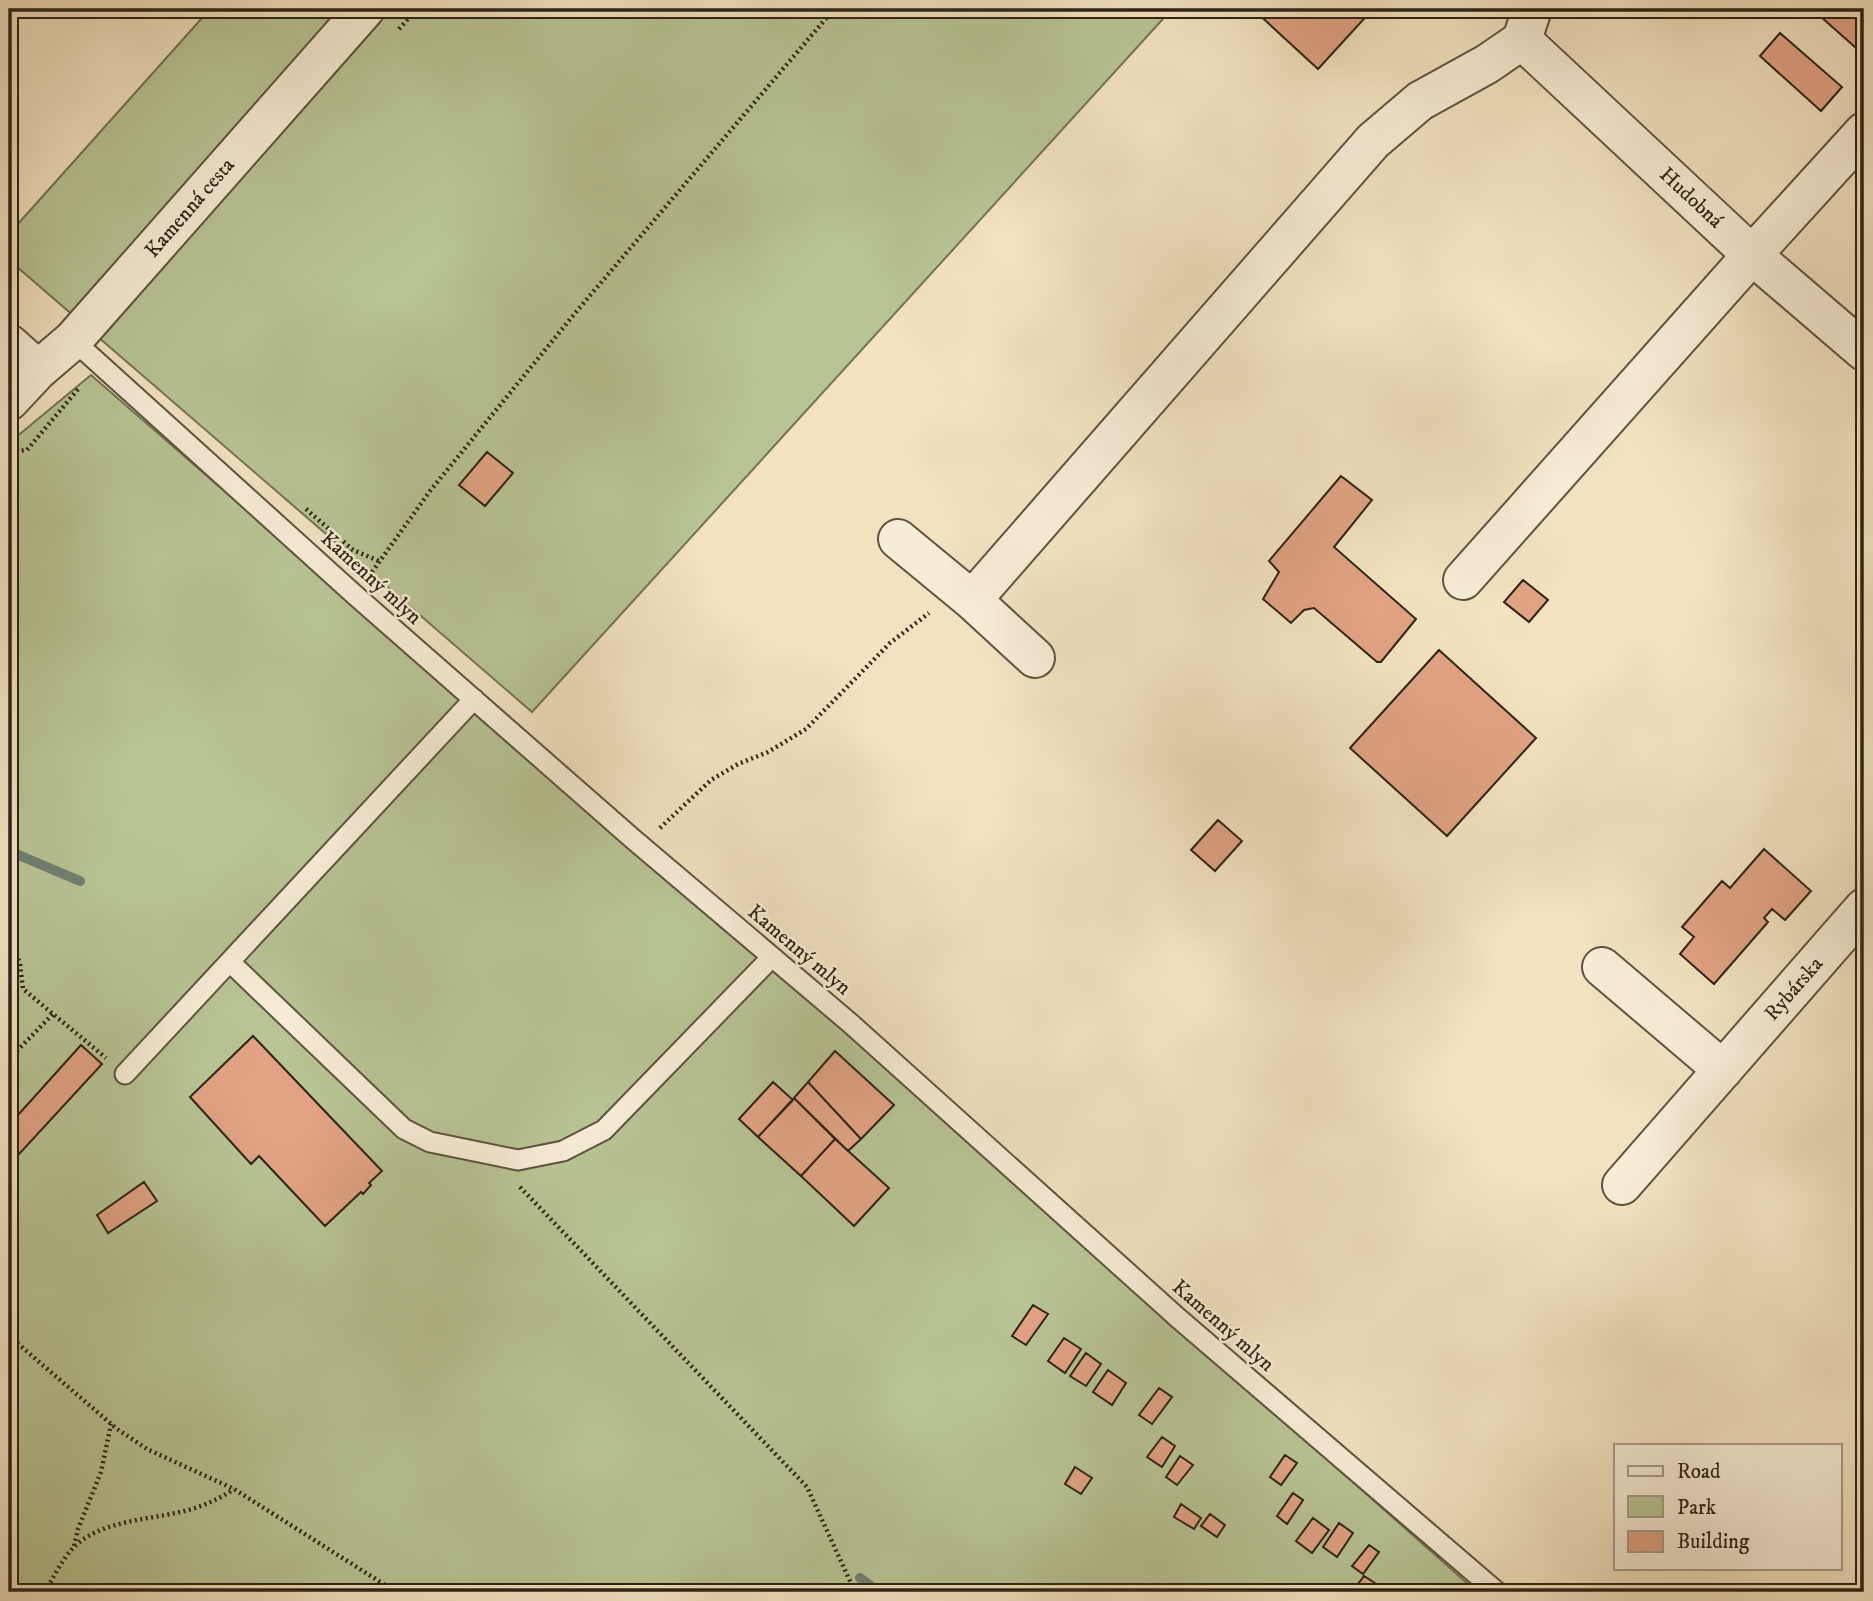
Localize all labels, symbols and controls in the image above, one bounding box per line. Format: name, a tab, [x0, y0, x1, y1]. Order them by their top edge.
street label: Kamenná cesta	[140, 153, 240, 263]
street label: Hudobná	[1654, 162, 1728, 234]
street label: Kamenný mlyn	[315, 526, 427, 630]
street label: Kamenný mlyn	[742, 899, 856, 1001]
street label: Rybárska	[1759, 952, 1829, 1026]
street label: Kamenný mlyn	[1167, 1274, 1280, 1378]
legend	[1614, 1444, 1842, 1570]
text: Road	[1677, 1459, 1721, 1485]
text: Park	[1677, 1495, 1717, 1521]
text: Building	[1677, 1529, 1750, 1555]

